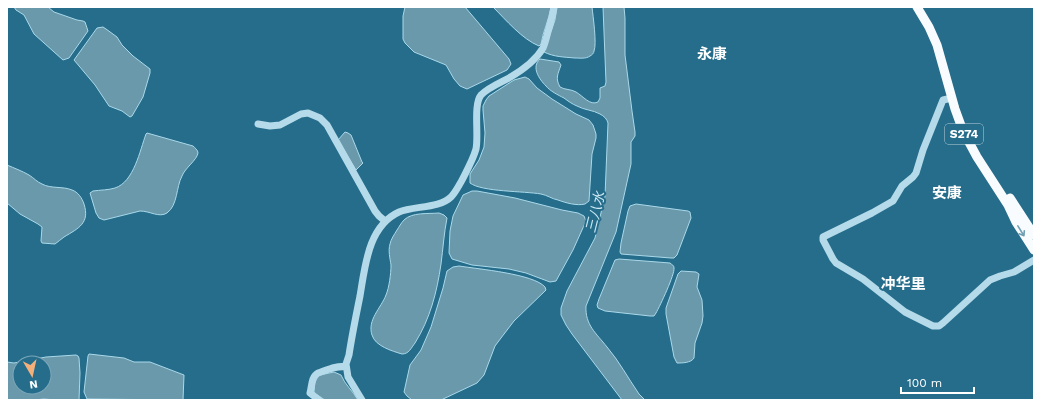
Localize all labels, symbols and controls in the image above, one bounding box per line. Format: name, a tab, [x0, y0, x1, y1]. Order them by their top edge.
district label: 永康	[697, 45, 727, 63]
road number: S274	[945, 124, 983, 144]
district label: 安康	[932, 184, 962, 202]
water label: 三八水	[582, 189, 608, 234]
one-way arrow	[1018, 225, 1026, 237]
district label: 冲华里	[880, 275, 926, 293]
north arrow	[12, 355, 52, 395]
scale bar	[901, 369, 974, 395]
text: 100 m	[907, 376, 942, 390]
text: N	[28, 377, 39, 391]

